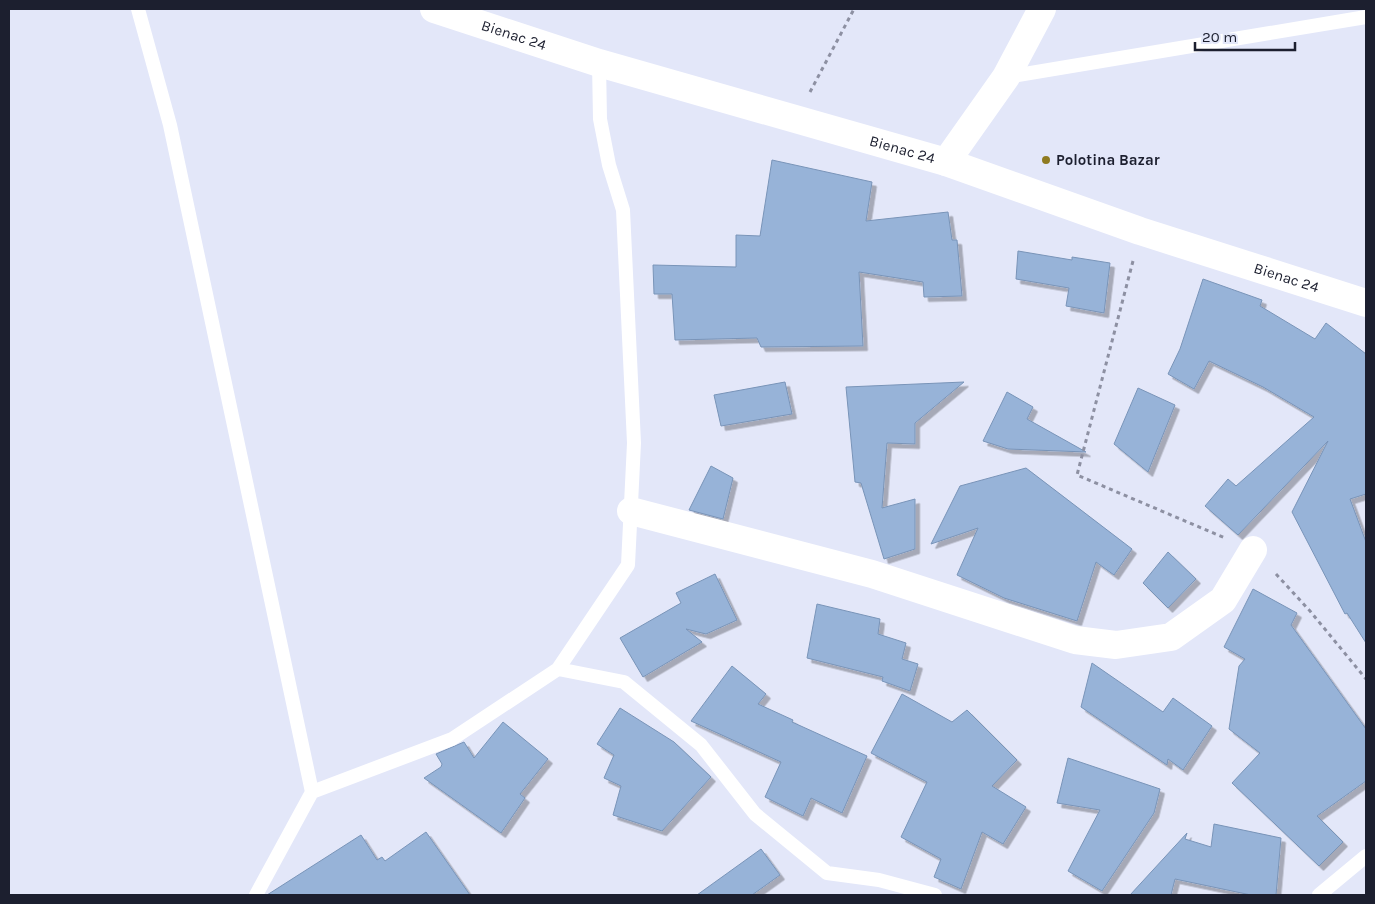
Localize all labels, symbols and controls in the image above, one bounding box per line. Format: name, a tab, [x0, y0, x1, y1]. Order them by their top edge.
street label: Bienac 24	[479, 16, 549, 54]
scale bar	[1195, 20, 1295, 52]
text: 20 m	[1202, 28, 1237, 46]
street label: Bienac 24	[867, 132, 938, 168]
place label: Polotina Bazar	[1056, 151, 1160, 169]
marker: Polotina Bazar	[1040, 154, 1052, 166]
street label: Bienac 24	[1252, 259, 1322, 297]

